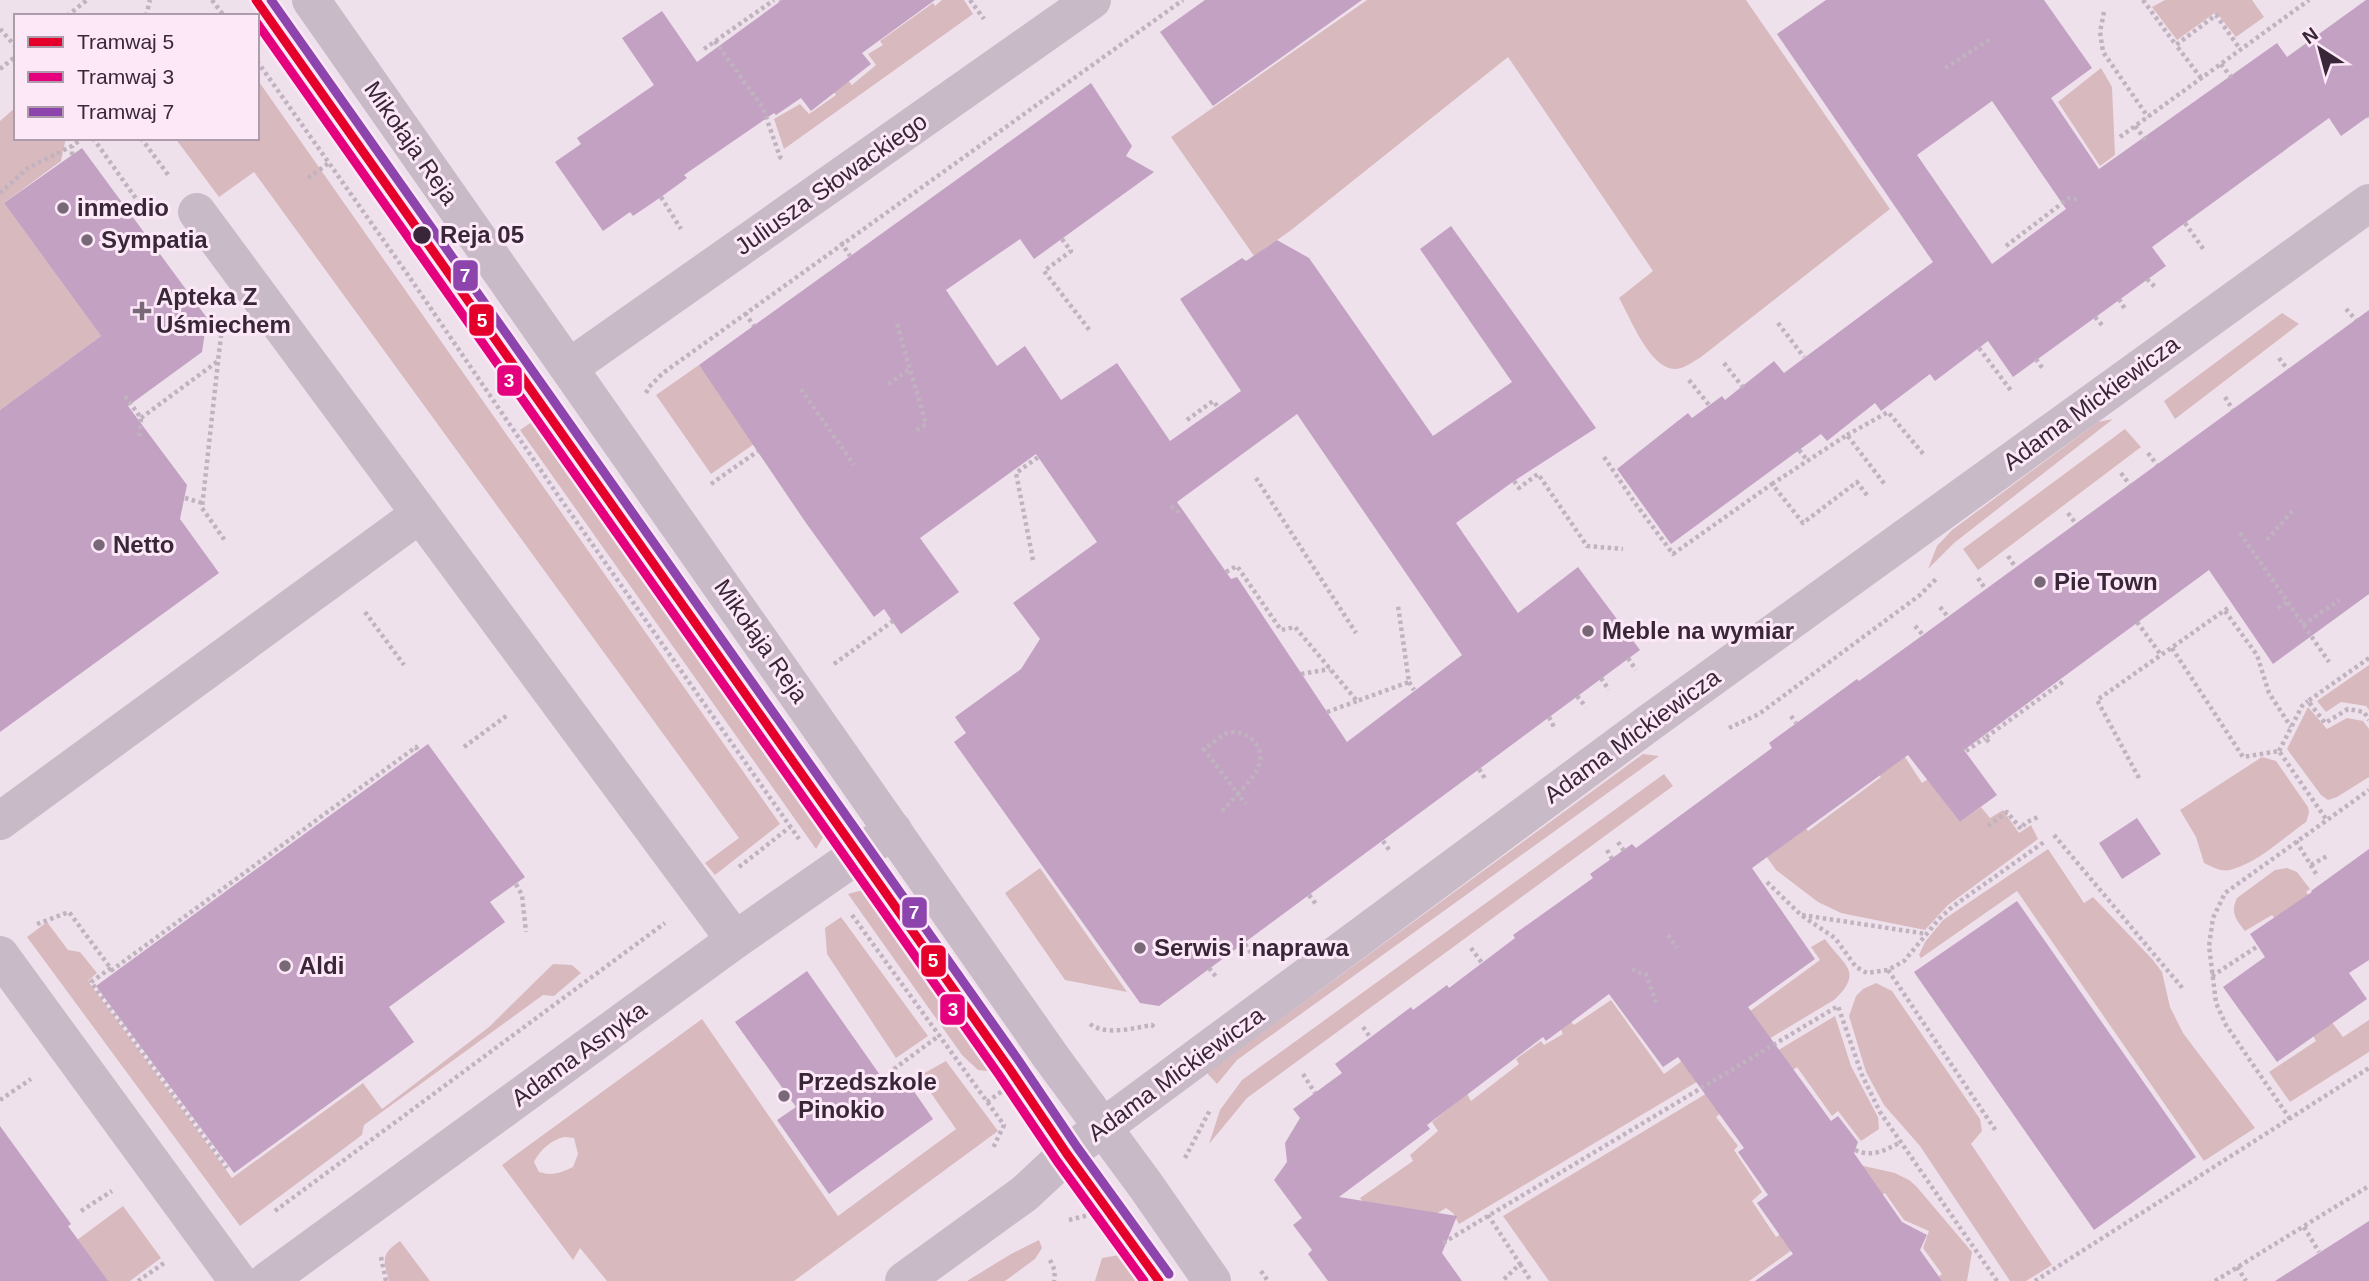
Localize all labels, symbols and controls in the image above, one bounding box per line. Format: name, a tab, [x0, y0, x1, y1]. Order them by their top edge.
legend	[14, 14, 259, 140]
north arrow	[2285, 14, 2355, 84]
text: N	[2299, 23, 2322, 48]
text: Tramwaj 5	[77, 30, 174, 53]
text: Tramwaj 3	[77, 65, 174, 88]
street label: Mikołaja Reja	[359, 76, 464, 210]
text: Tramwaj 7	[77, 100, 174, 123]
street label: Juliusza Słowackiego	[730, 107, 932, 260]
place label: inmedio	[77, 194, 169, 221]
marker: inmedio	[55, 200, 71, 216]
place label: Reja 05	[440, 221, 524, 248]
marker: Reja 05	[411, 224, 433, 246]
place label: Sympatia	[101, 226, 208, 253]
marker: Sympatia	[79, 232, 95, 248]
line badge: 7	[452, 259, 479, 292]
text: 7	[460, 265, 470, 286]
place label: Apteka Z Uśmiechem	[156, 283, 291, 338]
marker: Apteka Z Uśmiechem	[134, 303, 150, 319]
line badge: 5	[468, 303, 495, 337]
text: 5	[477, 310, 488, 331]
street label: Adama Mickiewicza	[1998, 329, 2184, 475]
line badge: 3	[496, 364, 523, 397]
text: 3	[504, 370, 514, 391]
place label: Netto	[113, 531, 174, 558]
marker: Netto	[91, 537, 107, 553]
place label: Pie Town	[2054, 568, 2158, 595]
street label: Mikołaja Reja	[709, 574, 814, 708]
marker: Pie Town	[2032, 574, 2048, 590]
place label: Meble na wymiar	[1602, 617, 1794, 644]
marker: Meble na wymiar	[1580, 623, 1596, 639]
street label: Adama Mickiewicza	[1539, 662, 1725, 808]
line badge: 7	[901, 896, 928, 929]
text: 7	[909, 902, 919, 923]
place label: Serwis i naprawa	[1154, 934, 1349, 961]
marker: Serwis i naprawa	[1132, 940, 1148, 956]
line badge: 5	[920, 944, 947, 978]
text: 5	[928, 950, 939, 971]
place label: Aldi	[299, 952, 344, 979]
marker: Aldi	[277, 958, 293, 974]
line badge: 3	[939, 993, 966, 1026]
street label: Adama Asnyka	[506, 995, 652, 1112]
text: 3	[948, 999, 958, 1020]
street label: Adama Mickiewicza	[1083, 1000, 1269, 1146]
place label: Przedszkole Pinokio	[798, 1068, 937, 1123]
marker: Przedszkole Pinokio	[776, 1088, 792, 1104]

